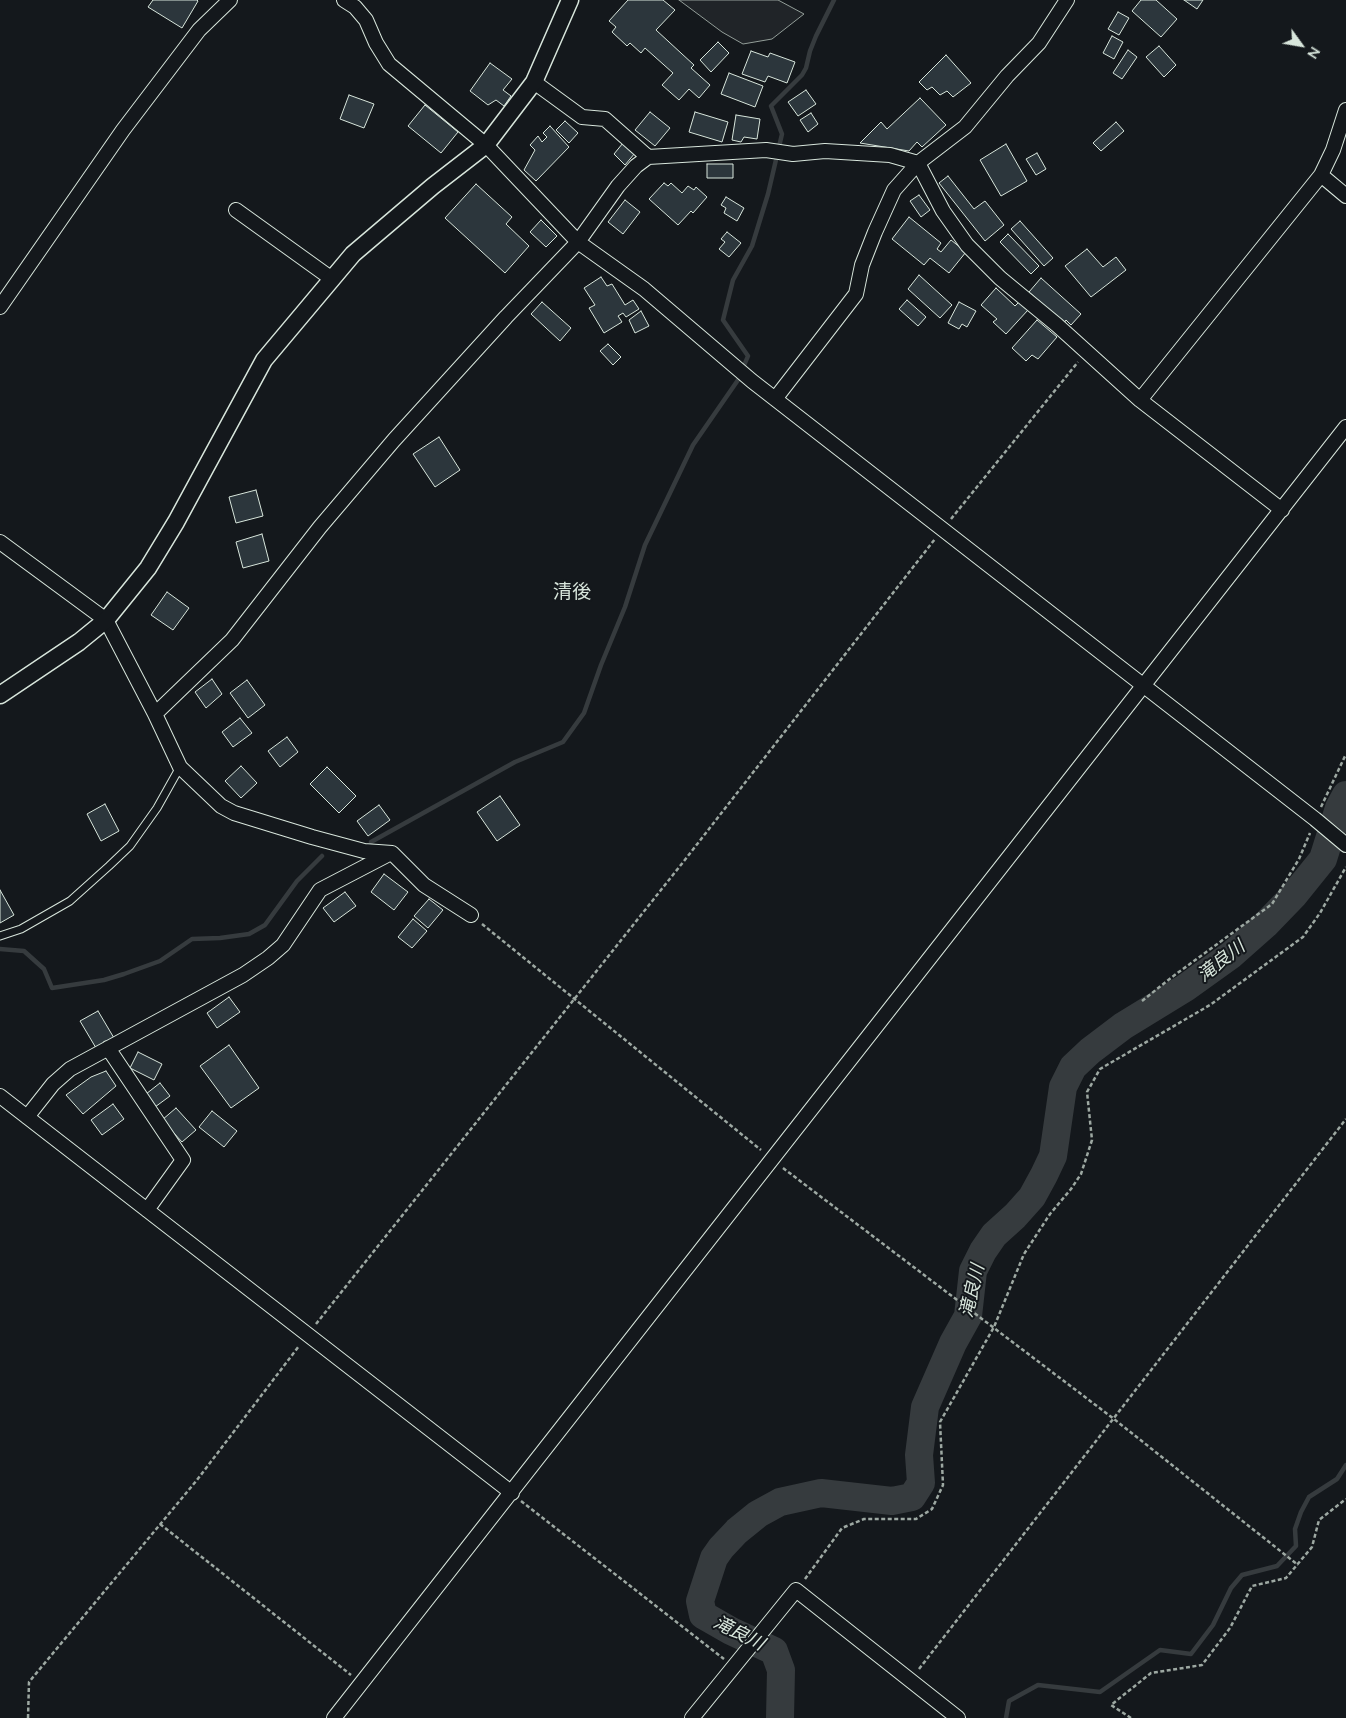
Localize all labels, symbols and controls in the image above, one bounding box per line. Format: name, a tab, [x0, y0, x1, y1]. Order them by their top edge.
north arrow	[1276, 20, 1326, 70]
text: N	[1304, 44, 1324, 62]
district label: 清後	[553, 581, 591, 603]
water label: 滝良川	[1193, 936, 1249, 986]
water label: 滝良川	[955, 1262, 989, 1320]
water label: 滝良川	[710, 1611, 768, 1655]

